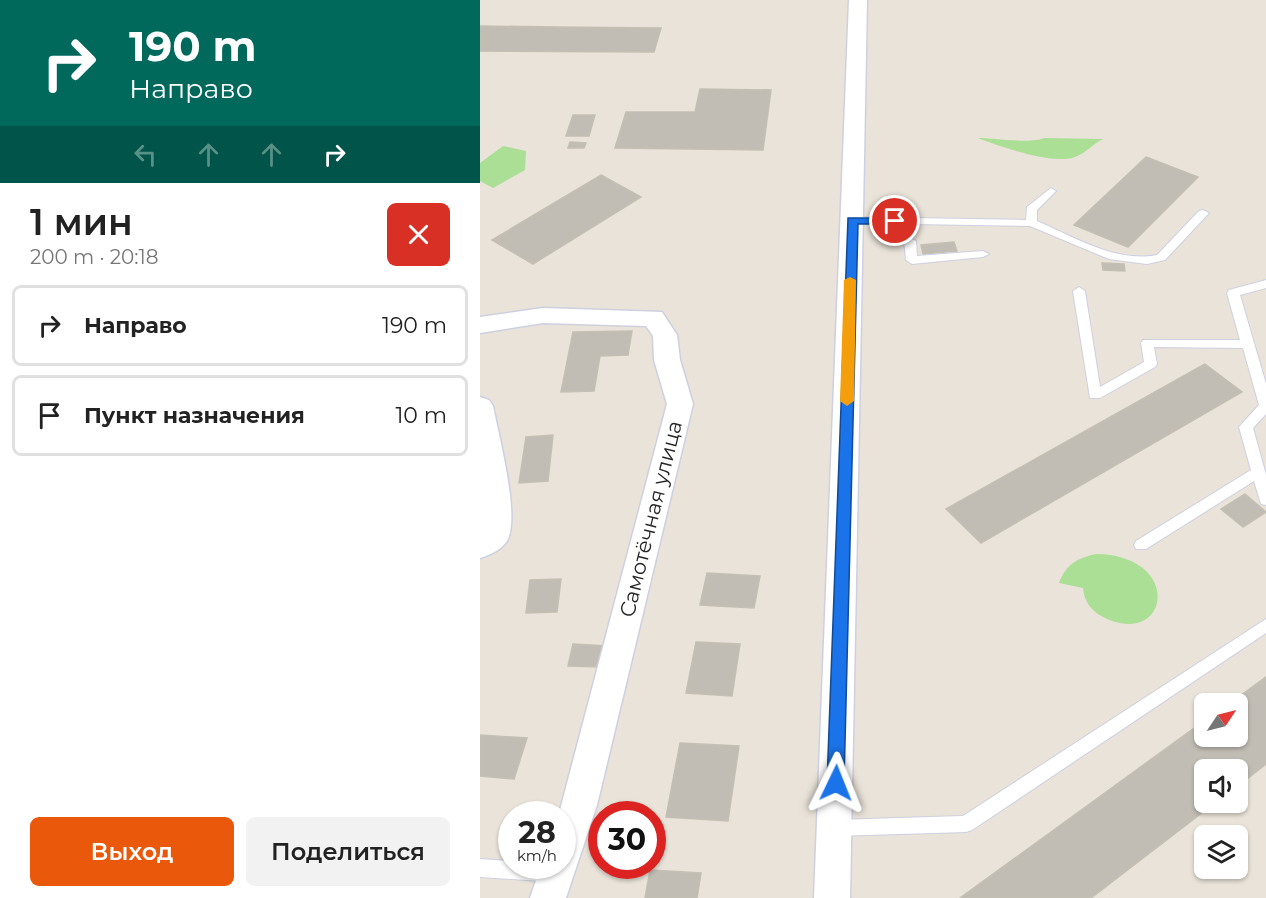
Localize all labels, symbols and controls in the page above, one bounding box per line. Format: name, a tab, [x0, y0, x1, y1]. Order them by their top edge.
text: 190 m	[129, 20, 257, 72]
icon: right	[30, 24, 108, 102]
text: Направо	[129, 72, 253, 105]
icon: left	[129, 138, 162, 171]
icon: ahead	[192, 138, 225, 171]
icon: ahead	[255, 138, 288, 171]
icon: right	[318, 138, 351, 171]
pin	[869, 195, 920, 246]
text: 1 мин	[30, 200, 133, 244]
button: close	[387, 203, 450, 266]
icon: arrive	[878, 204, 911, 237]
text: 200 m · 20:18	[30, 245, 159, 269]
icon: right	[33, 309, 66, 342]
text: Направо	[84, 312, 187, 339]
text: 190 m	[382, 312, 447, 339]
icon: arrive	[33, 399, 66, 432]
text: Пункт назначения	[84, 402, 305, 429]
text: 10 m	[395, 402, 447, 429]
street label: Самотёчная улица	[614, 418, 687, 620]
north arrow	[1194, 693, 1248, 747]
map controls	[1194, 693, 1248, 879]
position arrow	[804, 751, 868, 815]
button: sound	[1194, 759, 1248, 813]
speed limit sign: 30	[588, 801, 666, 879]
text: 28	[518, 814, 556, 851]
button: Выход	[30, 817, 234, 886]
button: Поделиться	[246, 817, 450, 886]
button: layers	[1194, 825, 1248, 879]
text: km/h	[517, 846, 557, 865]

